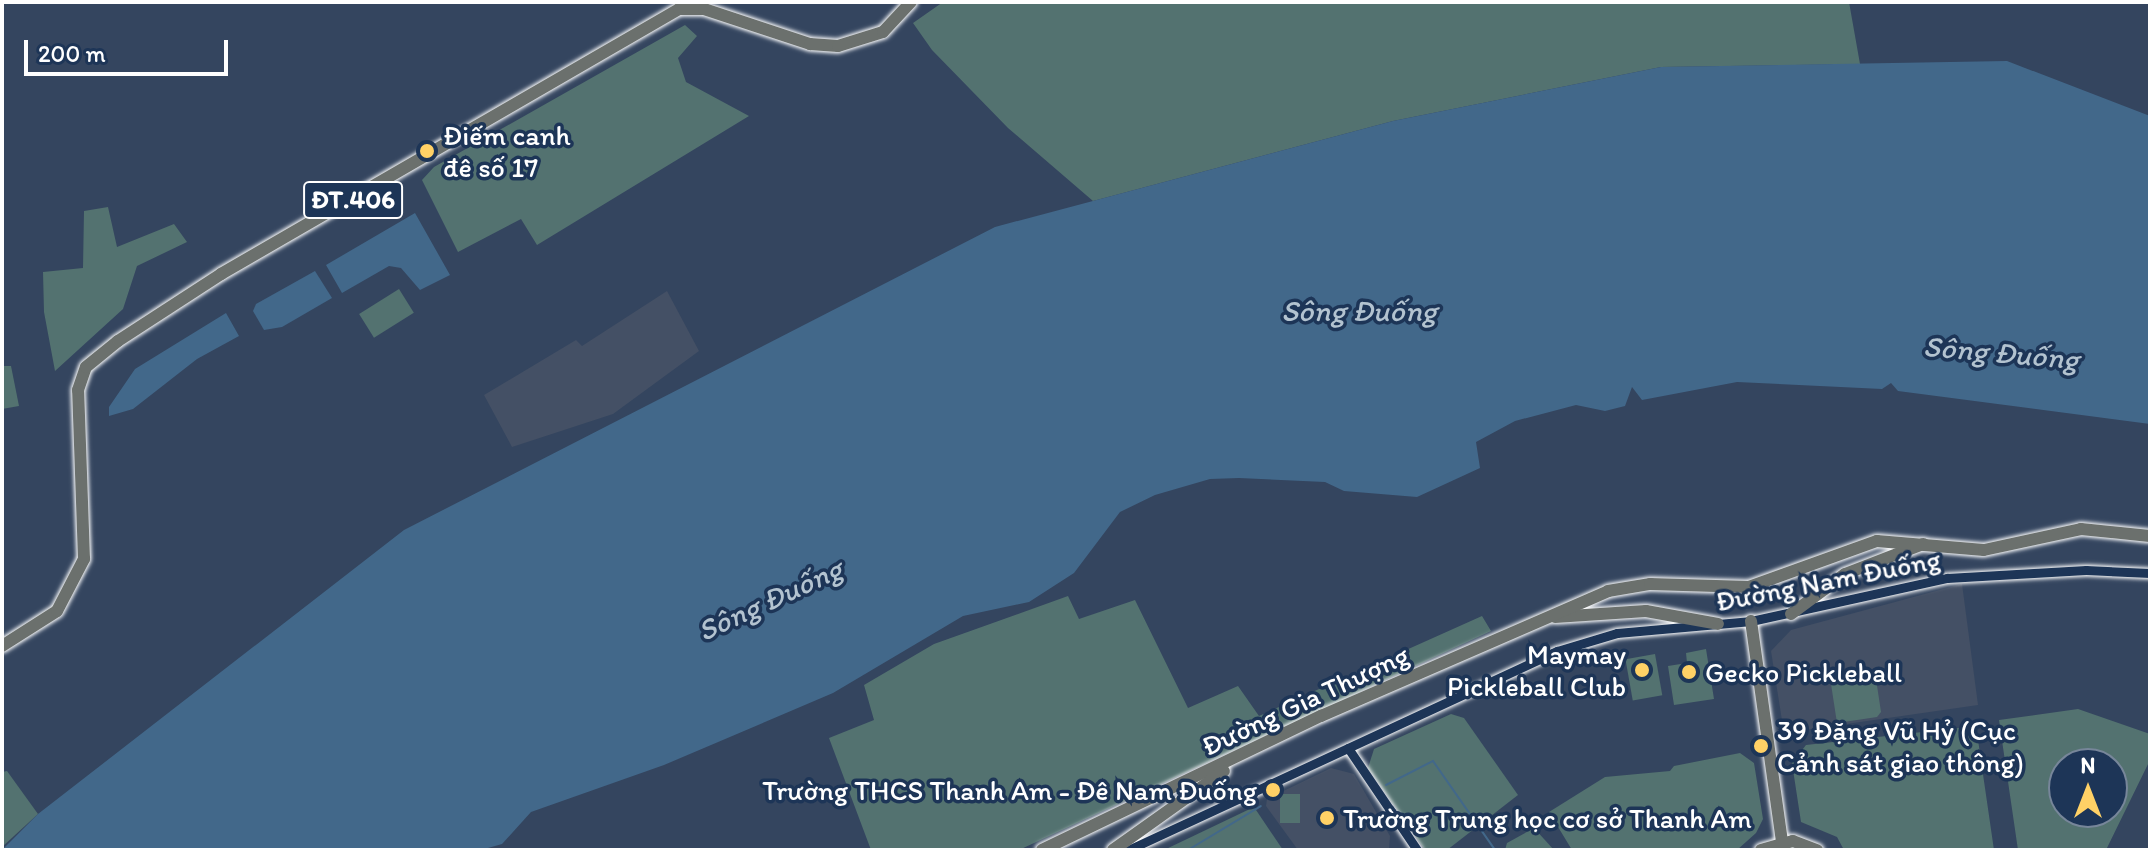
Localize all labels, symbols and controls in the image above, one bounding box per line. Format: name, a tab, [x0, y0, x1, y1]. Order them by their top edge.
scale bar	[28, 24, 232, 74]
text: 200 m	[38, 39, 106, 68]
place label: Điếm canh đê số 17	[443, 118, 570, 184]
marker: Điếm canh đê số 17	[418, 142, 436, 160]
road number: ĐT.406	[303, 178, 403, 222]
water label: Sông Đuống	[1281, 293, 1437, 329]
water label: Sông Đuống	[1922, 328, 2080, 378]
street label: Đường Nam Đuống	[1713, 542, 1943, 618]
water label: Sông Đuống	[692, 551, 848, 649]
street label: Đường Gia Thượng	[1196, 637, 1414, 763]
place label: Maymay Pickleball Club	[1447, 637, 1626, 703]
place label: Gecko Pickleball	[1705, 655, 1902, 689]
marker: Maymay Pickleball Club	[1633, 661, 1651, 679]
marker: Gecko Pickleball	[1680, 663, 1698, 681]
place label: 39 Đặng Vũ Hỷ (Cục Cảnh sát giao thông)	[1777, 713, 2024, 779]
marker: 39 Đặng Vũ Hỷ (Cục Cảnh sát giao thông)	[1752, 737, 1770, 755]
north arrow	[2048, 748, 2128, 828]
text: N	[2081, 752, 2095, 779]
place label: Trường THCS Thanh Am - Đê Nam Đuống	[762, 773, 1257, 807]
marker: Trường THCS Thanh Am - Đê Nam Đuống	[1264, 781, 1282, 799]
place label: Trường Trung học cơ sở Thanh Am	[1343, 801, 1749, 835]
marker: Trường Trung học cơ sở Thanh Am	[1318, 809, 1336, 827]

